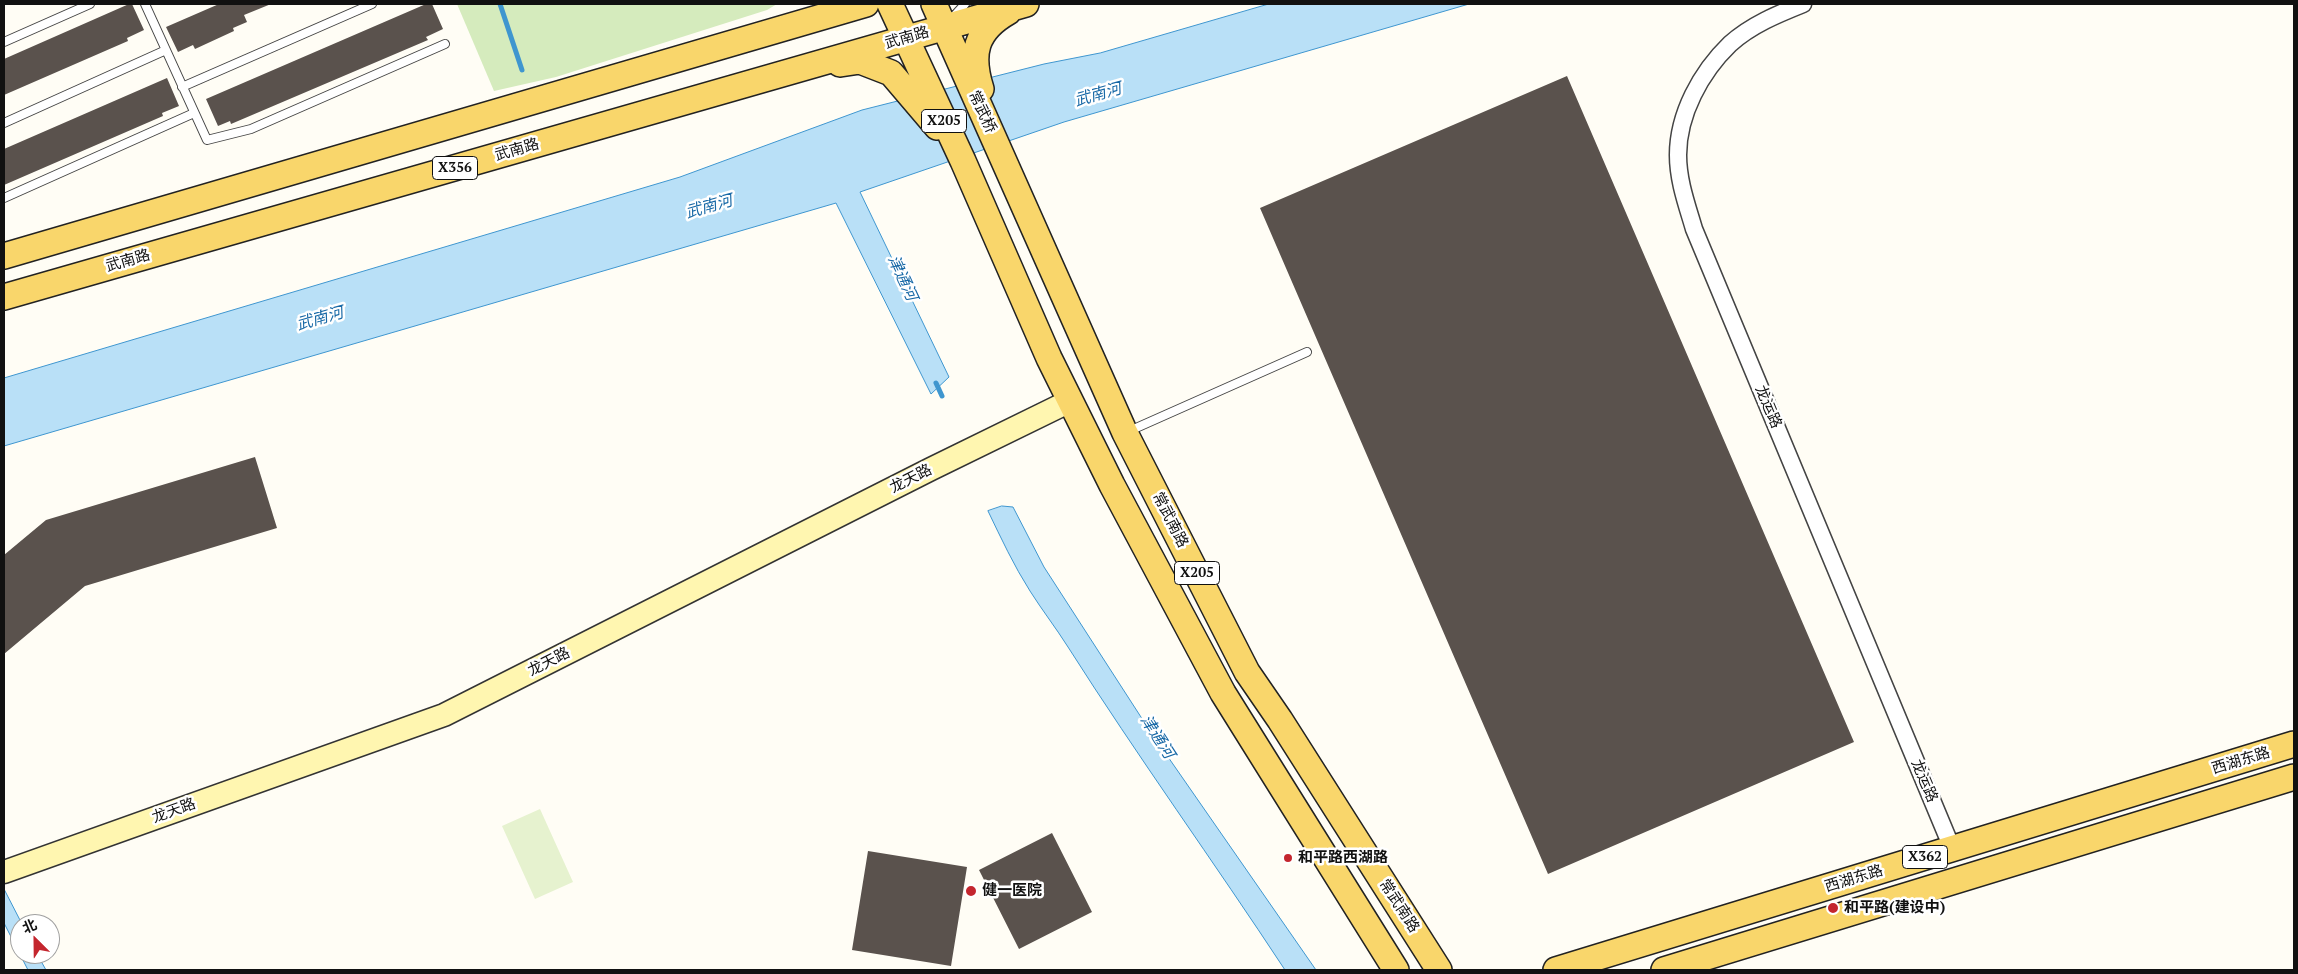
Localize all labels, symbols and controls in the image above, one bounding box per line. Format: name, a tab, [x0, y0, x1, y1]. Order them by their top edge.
street label: 武南路	[883, 23, 931, 53]
water label: 武南河	[1072, 79, 1124, 111]
street label: 常武桥	[964, 88, 1000, 136]
road number: X205	[922, 110, 966, 132]
street label: 武南路	[493, 135, 541, 165]
road number: X356	[432, 156, 478, 180]
water label: 武南河	[683, 191, 735, 223]
street label: 武南路	[104, 246, 152, 276]
water label: 津通河	[883, 252, 921, 304]
water label: 武南河	[294, 303, 346, 335]
street label: 龙运路	[1751, 383, 1785, 431]
street label: 龙天路	[887, 461, 935, 497]
street label: 常武南路	[1148, 489, 1192, 551]
road number: X205	[1174, 562, 1220, 584]
street label: 龙天路	[525, 644, 573, 680]
water label: 津通河	[1136, 712, 1178, 762]
street label: 西湖东路	[2210, 744, 2272, 778]
street label: 龙运路	[1907, 757, 1941, 805]
street label: 龙天路	[150, 795, 198, 827]
road number: X362	[1902, 846, 1948, 869]
place label: 和平路西湖路	[1298, 849, 1388, 867]
marker: 和平路西湖路	[1282, 852, 1294, 864]
street label: 西湖东路	[1823, 862, 1885, 896]
street label: 常武南路	[1375, 876, 1423, 936]
place label: 健一医院	[982, 882, 1042, 900]
marker: 健一医院	[964, 884, 978, 898]
place label: 和平路(建设中)	[1844, 899, 1945, 917]
marker: 和平路(建设中)	[1826, 901, 1840, 915]
north arrow	[10, 914, 60, 964]
text: 北	[19, 914, 39, 937]

